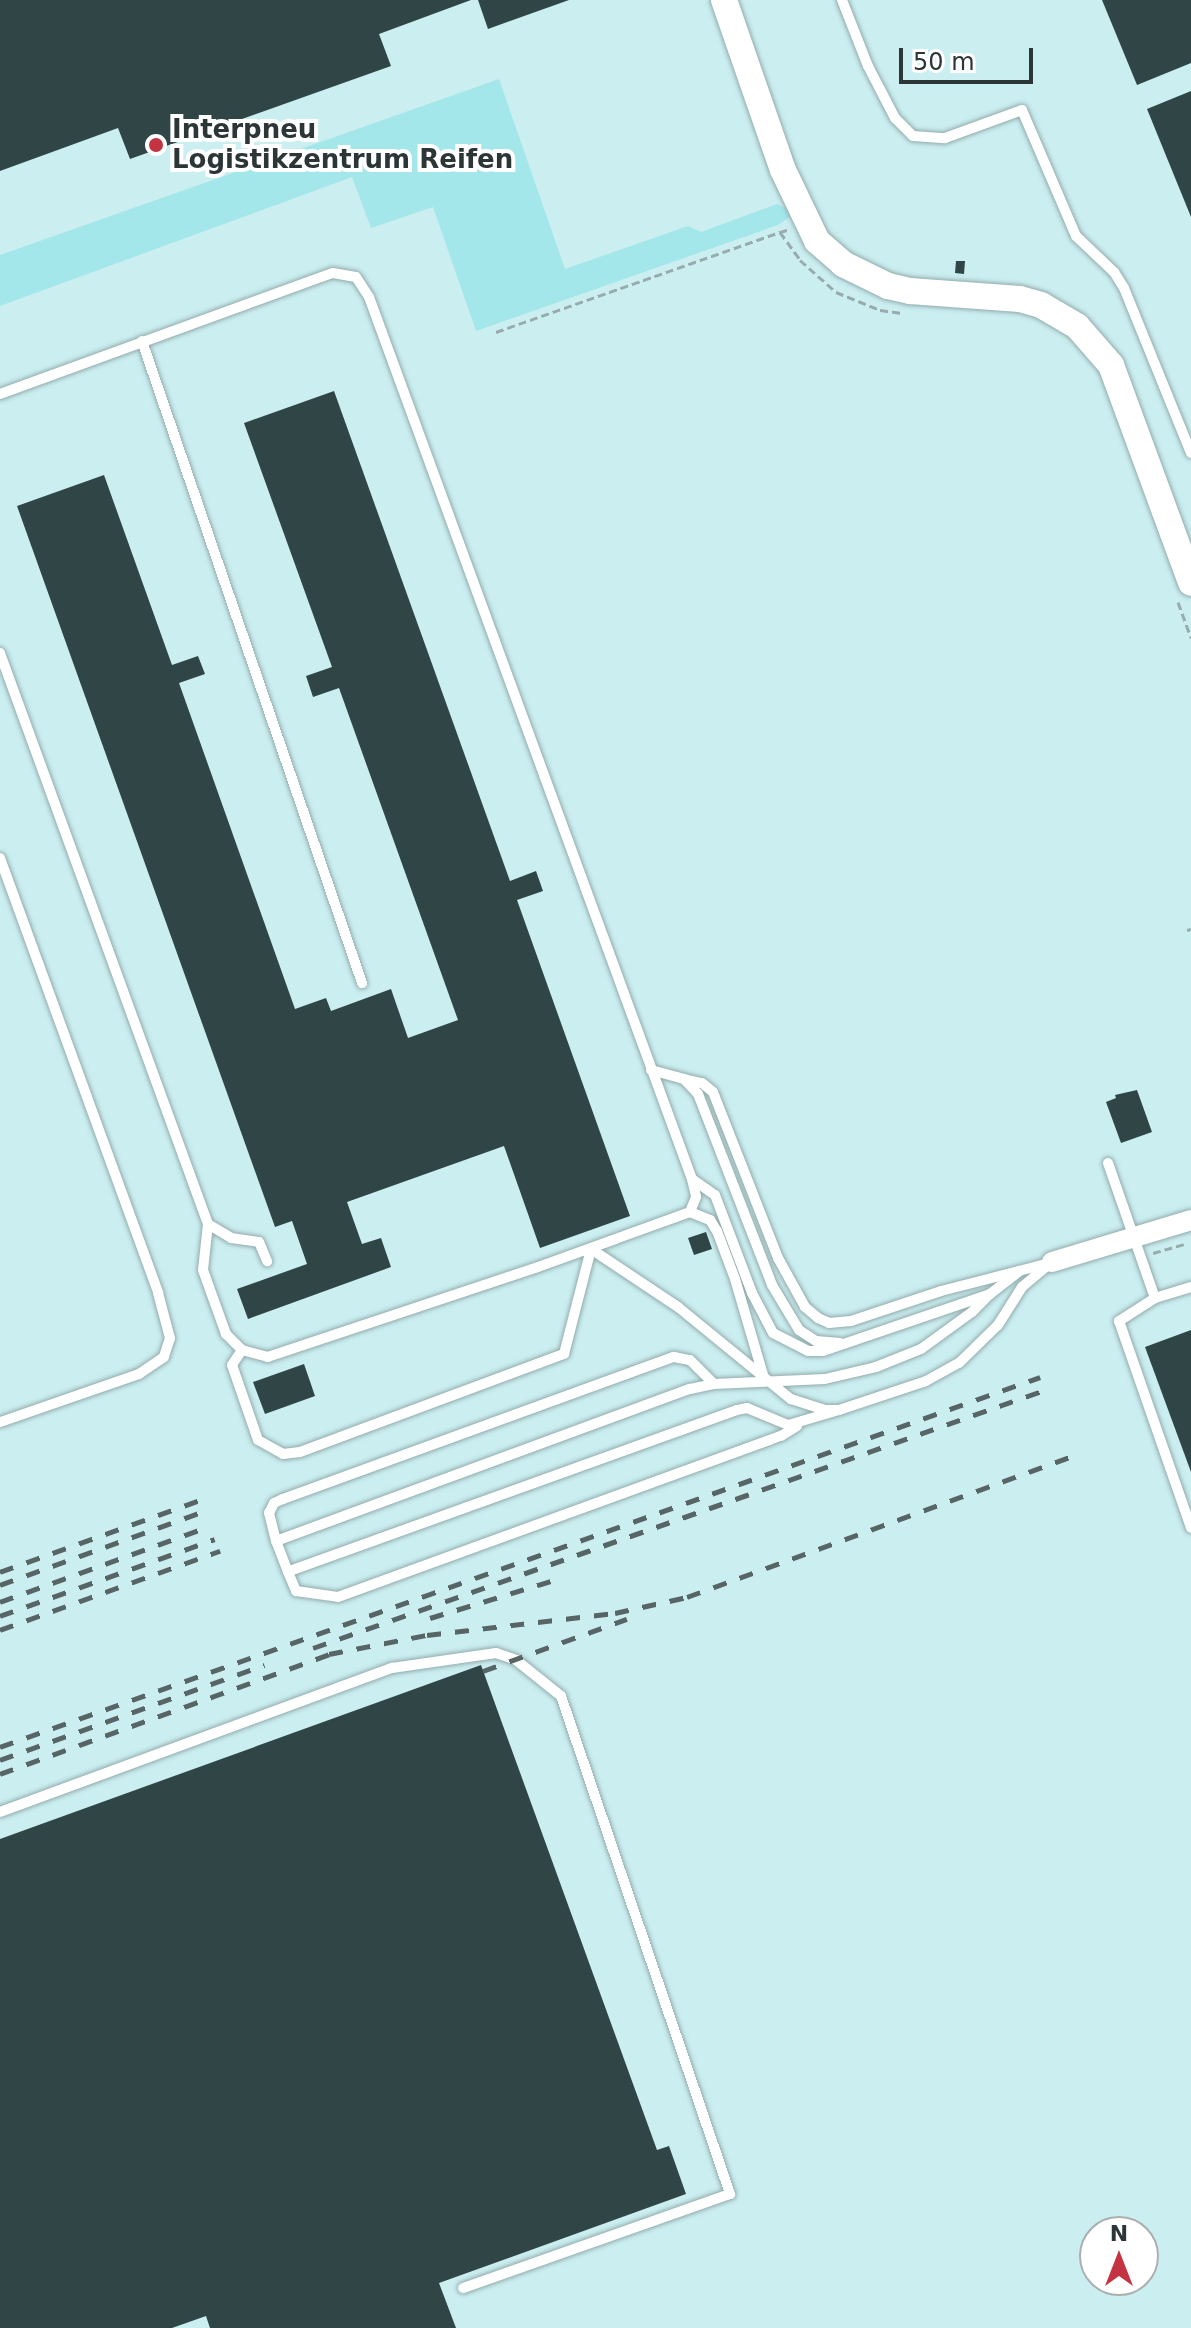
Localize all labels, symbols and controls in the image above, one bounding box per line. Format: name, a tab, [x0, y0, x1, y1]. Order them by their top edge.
scale bar	[903, 32, 1037, 82]
text: 50 m	[913, 48, 975, 76]
place label: Interpneu Logistikzentrum Reifen	[172, 114, 513, 176]
marker: Interpneu Logistikzentrum Reifen	[147, 136, 165, 154]
north arrow	[1079, 2216, 1159, 2296]
text: N	[1110, 2221, 1128, 2246]

